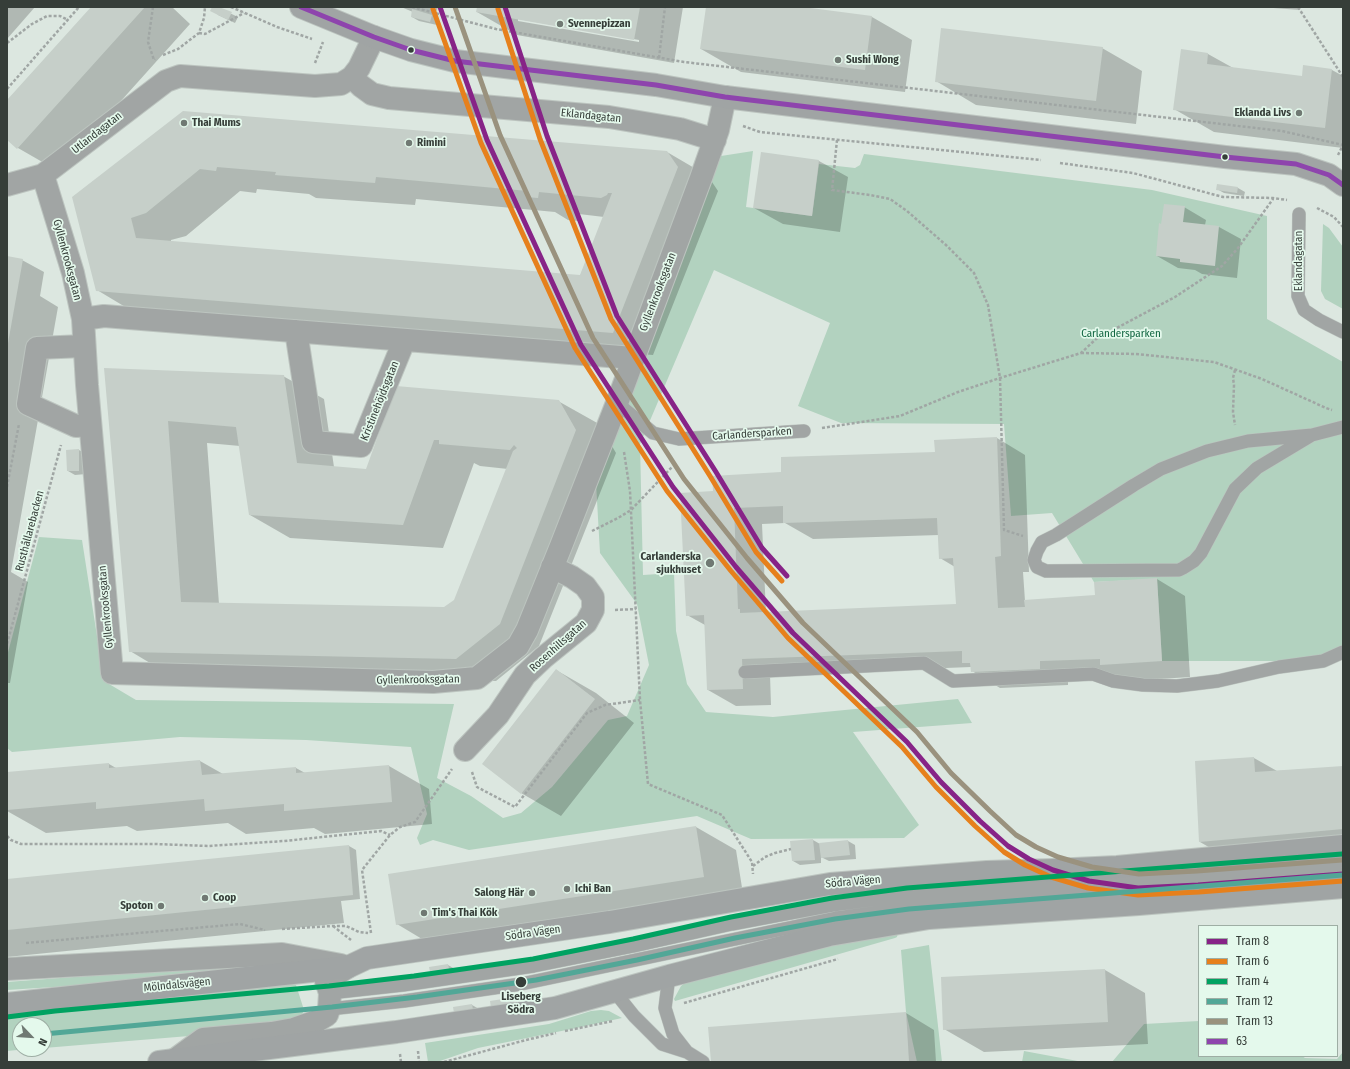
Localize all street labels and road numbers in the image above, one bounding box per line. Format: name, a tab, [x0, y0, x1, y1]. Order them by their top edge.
street label: Eklandagatan	[560, 106, 622, 126]
street label: Utlandagatan	[69, 109, 125, 157]
street label: Gyllenkrooksgatan	[50, 218, 84, 302]
street label: Eklandagatan	[1292, 231, 1306, 291]
street label: Gyllenkrooksgatan	[637, 251, 679, 333]
street label: Kristinehöjdsgatan	[358, 359, 402, 443]
street label: Carlandersparken	[712, 425, 792, 443]
street label: Rusthållarebacken	[13, 489, 47, 573]
street label: Gyllenkrooksgatan	[96, 565, 116, 649]
street label: Rosenhillsgatan	[527, 617, 589, 675]
street label: Gyllenkrooksgatan	[376, 673, 460, 687]
street label: Södra Vägen	[825, 873, 881, 891]
street label: Södra Vägen	[505, 923, 561, 943]
street label: Mölndalsvägen	[143, 975, 211, 995]

